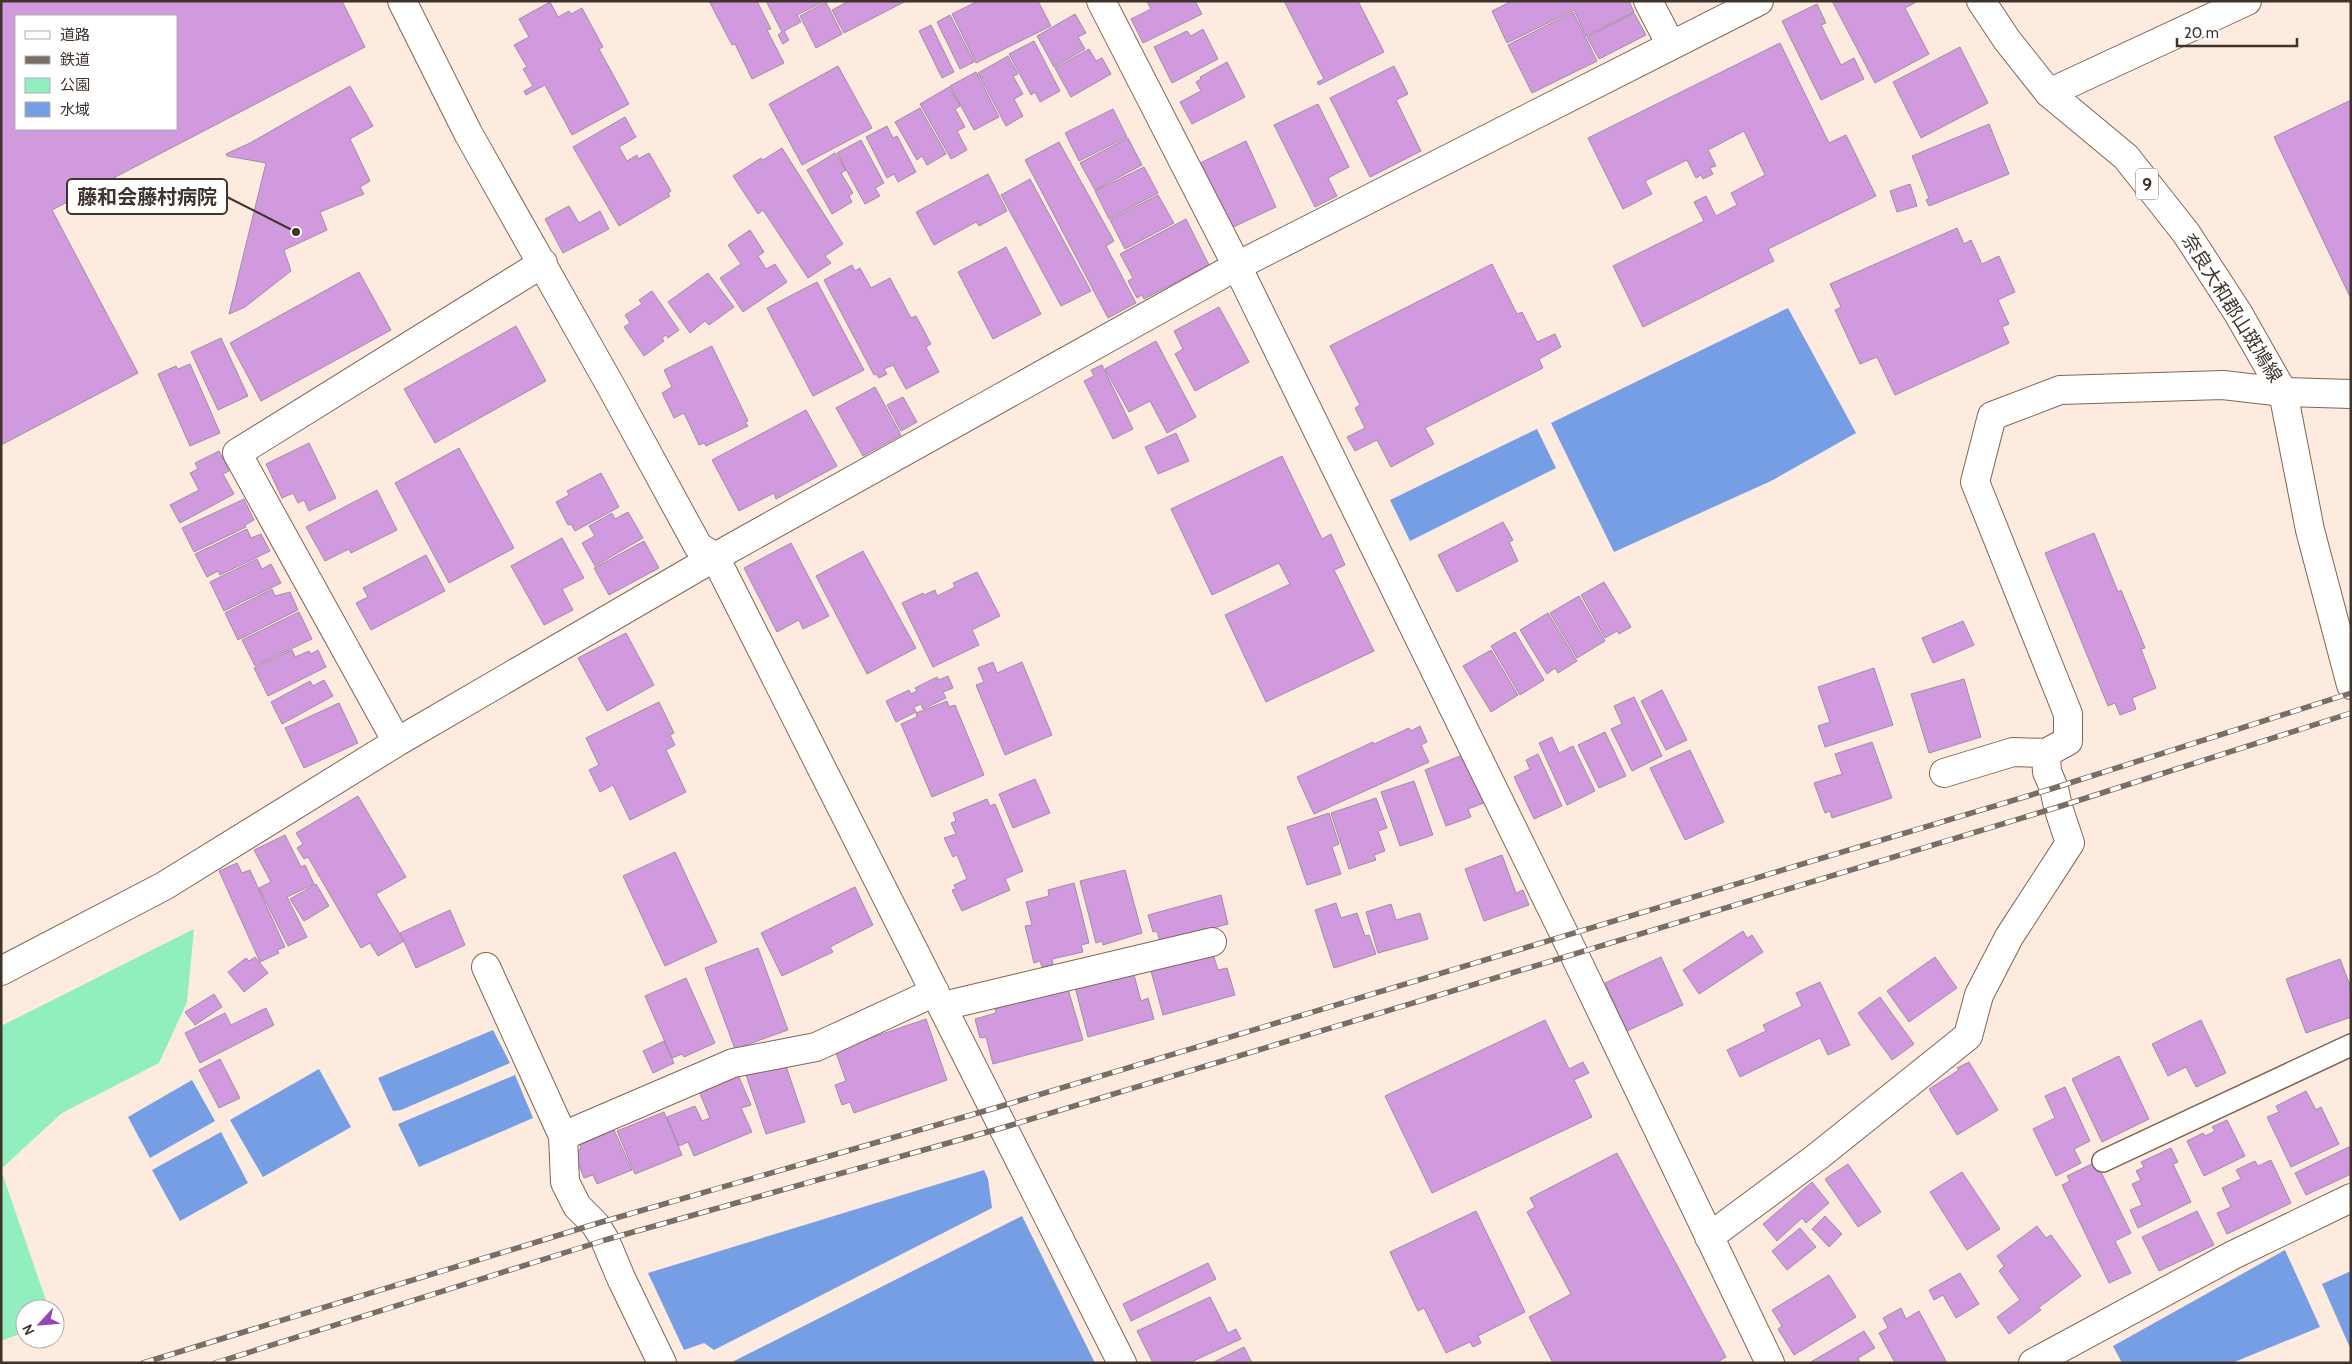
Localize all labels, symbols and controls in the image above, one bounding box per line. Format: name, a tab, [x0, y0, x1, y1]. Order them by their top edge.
legend	[15, 15, 178, 130]
scale bar	[2177, 15, 2297, 47]
text: 20 m	[2184, 24, 2219, 42]
text: 道路	[60, 26, 90, 44]
text: 鉄道	[60, 51, 90, 69]
text: 公園	[60, 76, 90, 94]
text: 水域	[60, 101, 90, 119]
road number: 9	[2136, 168, 2158, 200]
callout: 藤和会藤村病院	[67, 179, 227, 214]
text: 藤和会藤村病院	[77, 185, 217, 209]
street label: 奈良大和郡山斑鳩線	[2177, 229, 2287, 387]
north arrow	[15, 1299, 65, 1349]
text: N	[18, 1321, 39, 1338]

